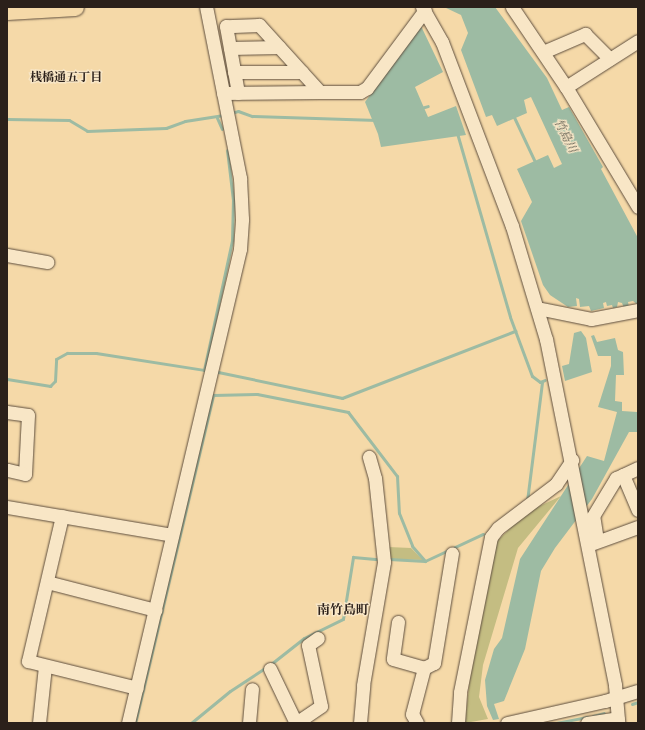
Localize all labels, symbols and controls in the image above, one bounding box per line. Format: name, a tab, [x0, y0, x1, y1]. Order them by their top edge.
district label: 桟橋通五丁目	[30, 71, 102, 85]
water label: 竹島川	[550, 117, 580, 155]
district label: 南竹島町	[317, 602, 369, 618]

